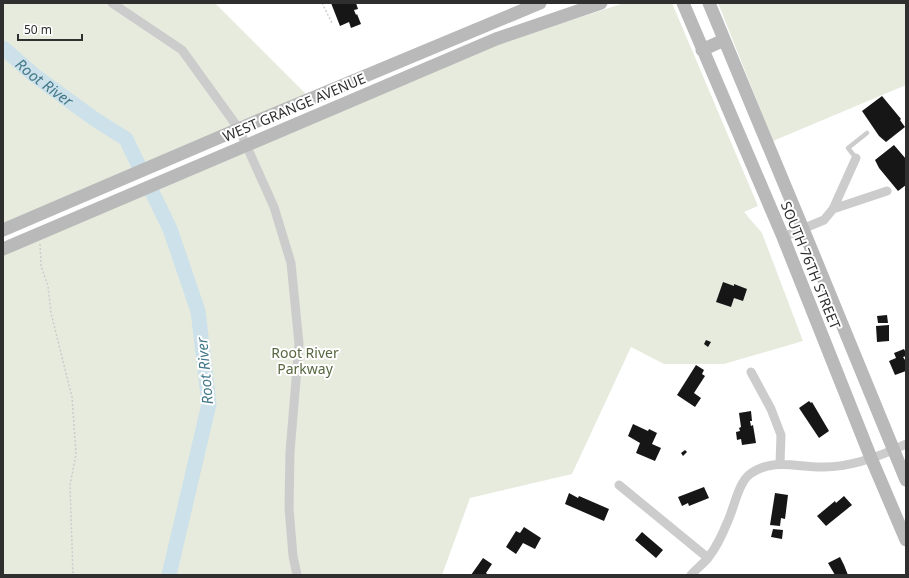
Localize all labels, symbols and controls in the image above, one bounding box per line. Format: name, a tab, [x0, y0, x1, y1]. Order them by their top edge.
scale bar	[18, 16, 82, 42]
text: 50 m	[24, 21, 52, 38]
water label: Root River	[12, 54, 78, 111]
street label: WEST GRANGE AVENUE	[220, 68, 368, 146]
street label: SOUTH 76TH STREET	[777, 198, 845, 332]
water label: Root River	[191, 336, 217, 405]
park label: Root River Parkway	[271, 343, 339, 378]

